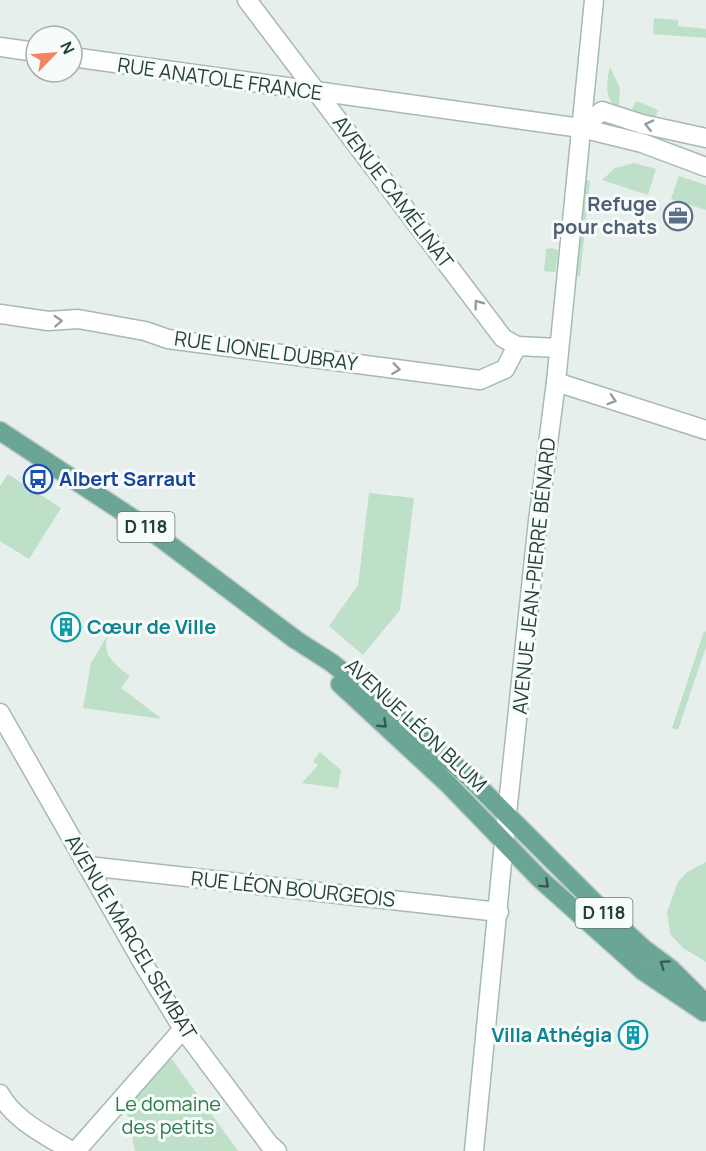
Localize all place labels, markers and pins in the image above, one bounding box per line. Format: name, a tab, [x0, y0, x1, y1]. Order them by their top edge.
place label: Refuge pour chats	[553, 190, 657, 240]
office icon: Refuge pour chats	[662, 200, 694, 232]
bus stop icon: Albert Sarraut	[22, 463, 54, 495]
place label: Albert Sarraut	[59, 465, 196, 492]
building icon: Cœur de Ville	[50, 611, 82, 643]
place label: Cœur de Ville	[87, 613, 216, 640]
building icon: Villa Athégia	[617, 1019, 649, 1051]
place label: Villa Athégia	[492, 1021, 612, 1048]

